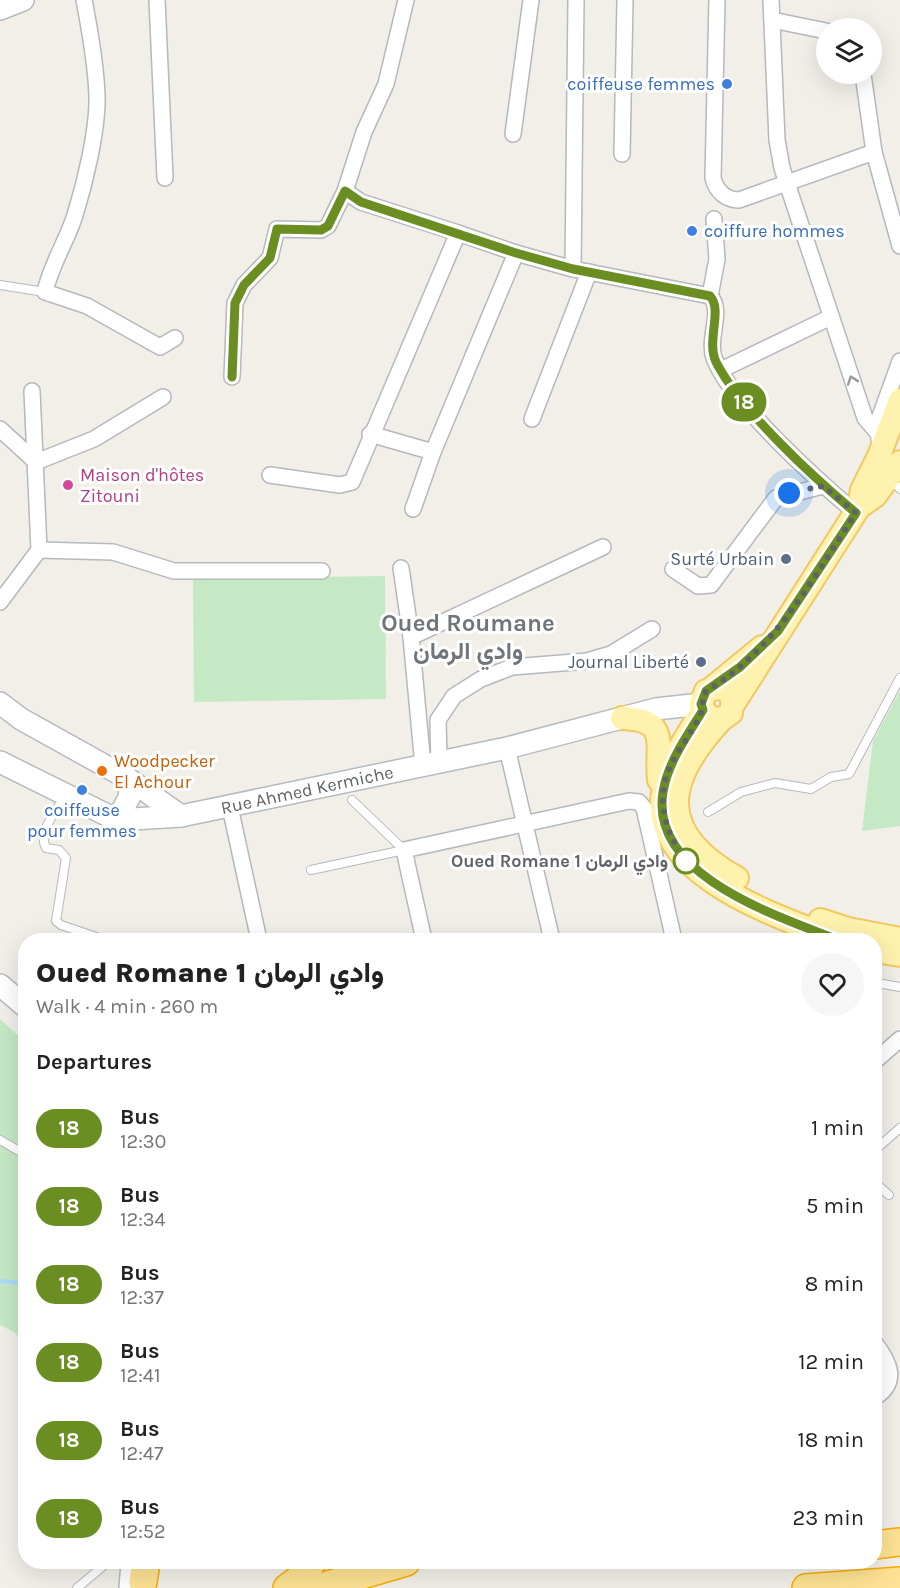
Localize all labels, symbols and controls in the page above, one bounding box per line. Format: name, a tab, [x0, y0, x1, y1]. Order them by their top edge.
map controls	[816, 18, 882, 84]
button: layers	[816, 18, 882, 84]
place label: coiffeuse femmes	[567, 73, 715, 95]
marker: coiffeuse femmes	[720, 77, 734, 91]
place label: coiffure hommes	[704, 220, 845, 242]
marker: coiffure hommes	[685, 224, 699, 238]
one-way arrow	[847, 375, 860, 386]
line badge: 18	[717, 382, 771, 422]
text: 18	[733, 390, 755, 414]
place label: Maison d'hôtes Zitouni	[80, 464, 204, 507]
marker: Maison d'hôtes Zitouni	[61, 478, 75, 492]
your location	[774, 478, 804, 508]
place label: Surté Urbain	[670, 548, 774, 570]
marker: Surté Urbain	[779, 552, 793, 566]
district label: Oued Roumane وادي الرمان	[381, 609, 555, 671]
place label: Journal Liberté	[568, 651, 689, 673]
marker: Journal Liberté	[694, 655, 708, 669]
place label: Woodpecker El Achour	[114, 750, 215, 793]
street label: Rue Ahmed Kermiche	[219, 761, 395, 819]
marker: Woodpecker El Achour	[95, 764, 109, 778]
marker: coiffeuse pour femmes	[75, 783, 89, 797]
place label: coiffeuse pour femmes	[27, 799, 137, 842]
marker: Oued Romane 1 وادي الرمان	[673, 848, 699, 874]
place label: Oued Romane 1 وادي الرمان	[451, 850, 668, 876]
button: heart	[801, 953, 864, 1016]
text: Oued Romane 1 وادي الرمان	[36, 956, 384, 989]
text: Walk · 4 min · 260 m	[36, 995, 218, 1018]
text: Departures	[36, 1049, 152, 1075]
text: Bus	[120, 1104, 160, 1130]
text: 1 min	[811, 1115, 864, 1141]
text: 18	[58, 1116, 80, 1140]
text: 12:30	[120, 1130, 167, 1153]
text: Bus	[120, 1182, 160, 1208]
text: 5 min	[806, 1193, 864, 1219]
text: 18	[58, 1194, 80, 1218]
text: 12:34	[120, 1208, 166, 1231]
text: Bus	[120, 1260, 160, 1286]
text: 8 min	[805, 1271, 864, 1297]
text: 18	[58, 1272, 80, 1296]
text: 12:37	[120, 1286, 164, 1309]
text: Bus	[120, 1338, 160, 1364]
text: 12 min	[798, 1349, 864, 1375]
text: 18	[58, 1350, 80, 1374]
text: 12:41	[120, 1364, 161, 1387]
text: Bus	[120, 1416, 160, 1442]
text: 18 min	[798, 1427, 864, 1453]
text: 18	[58, 1428, 80, 1452]
text: 12:47	[120, 1442, 163, 1465]
text: Bus	[120, 1494, 160, 1520]
text: 23 min	[793, 1505, 864, 1531]
text: 18	[58, 1506, 80, 1530]
text: 12:52	[120, 1520, 166, 1543]

